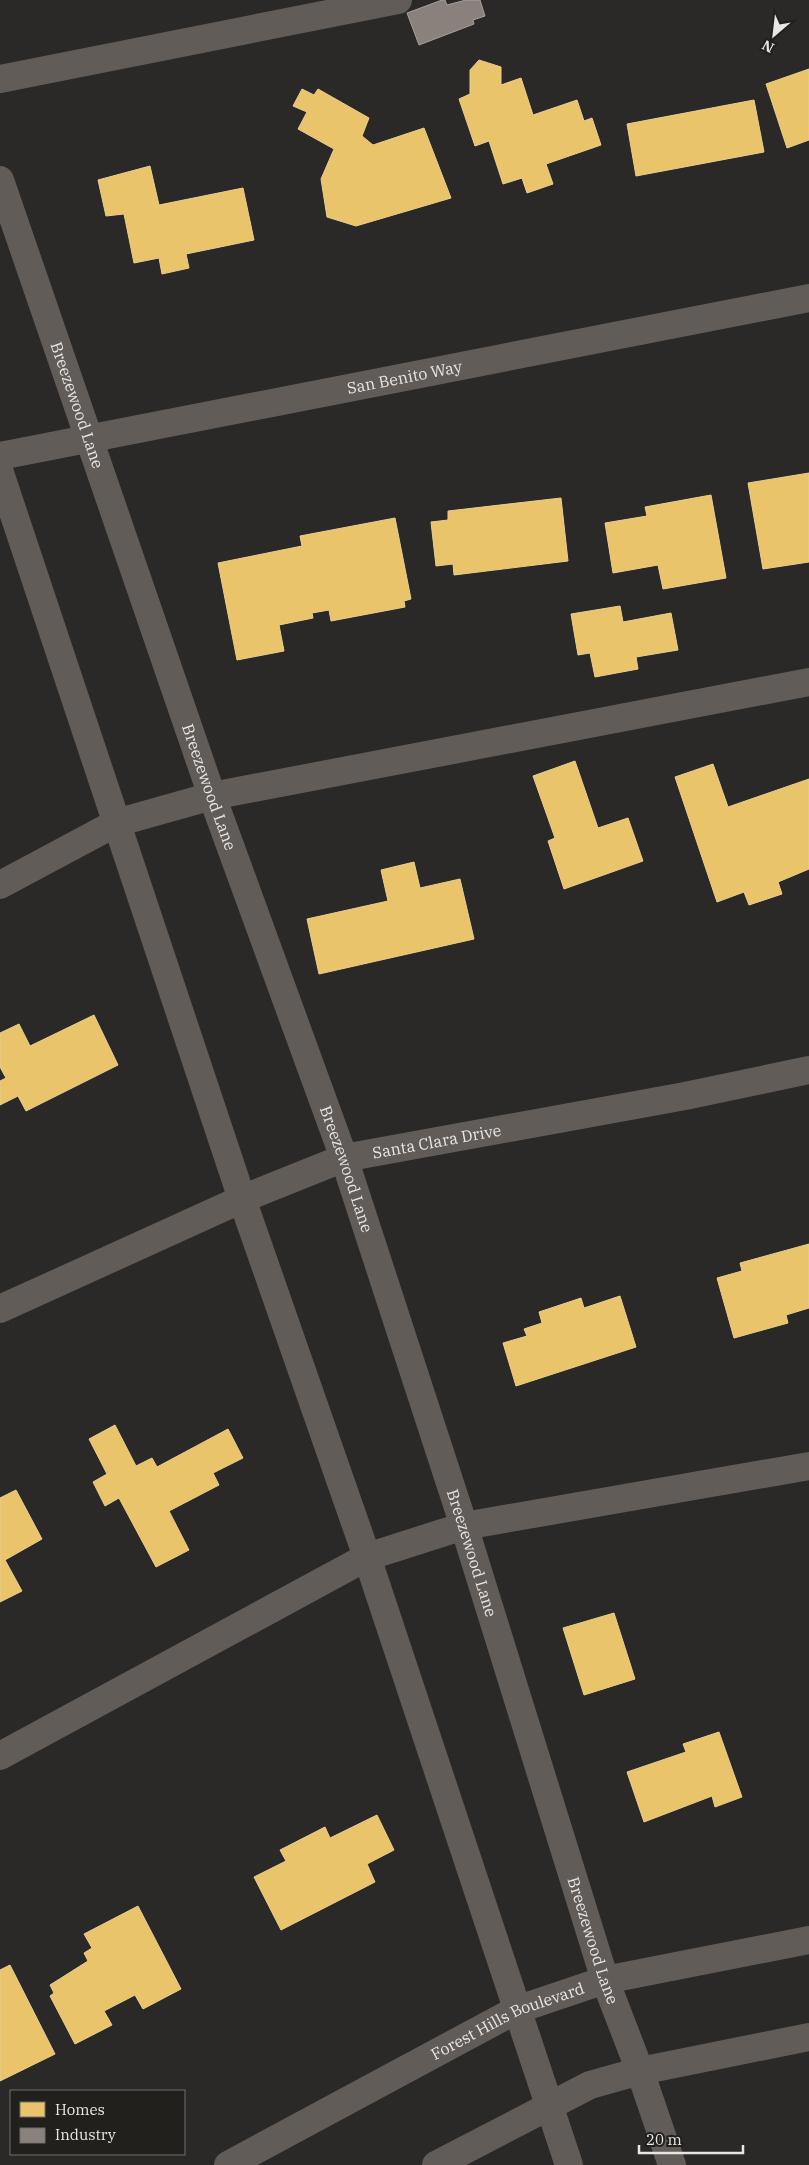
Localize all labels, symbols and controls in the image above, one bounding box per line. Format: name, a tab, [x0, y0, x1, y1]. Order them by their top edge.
north arrow	[749, 10, 799, 60]
text: N	[759, 36, 777, 57]
street label: Breezewood Lane	[46, 339, 108, 471]
street label: San Benito Way	[345, 356, 464, 398]
street label: Breezewood Lane	[178, 721, 241, 853]
street label: Breezewood Lane	[316, 1103, 378, 1235]
street label: Santa Clara Drive	[371, 1120, 503, 1163]
street label: Breezewood Lane	[443, 1487, 502, 1619]
street label: Breezewood Lane	[564, 1874, 623, 2007]
street label: Forest Hills Boulevard	[427, 1978, 587, 2064]
legend	[10, 2090, 185, 2155]
text: Homes	[55, 2100, 105, 2119]
scale bar	[639, 2122, 743, 2154]
text: Industry	[55, 2125, 116, 2144]
text: 20 m	[646, 2130, 682, 2149]

